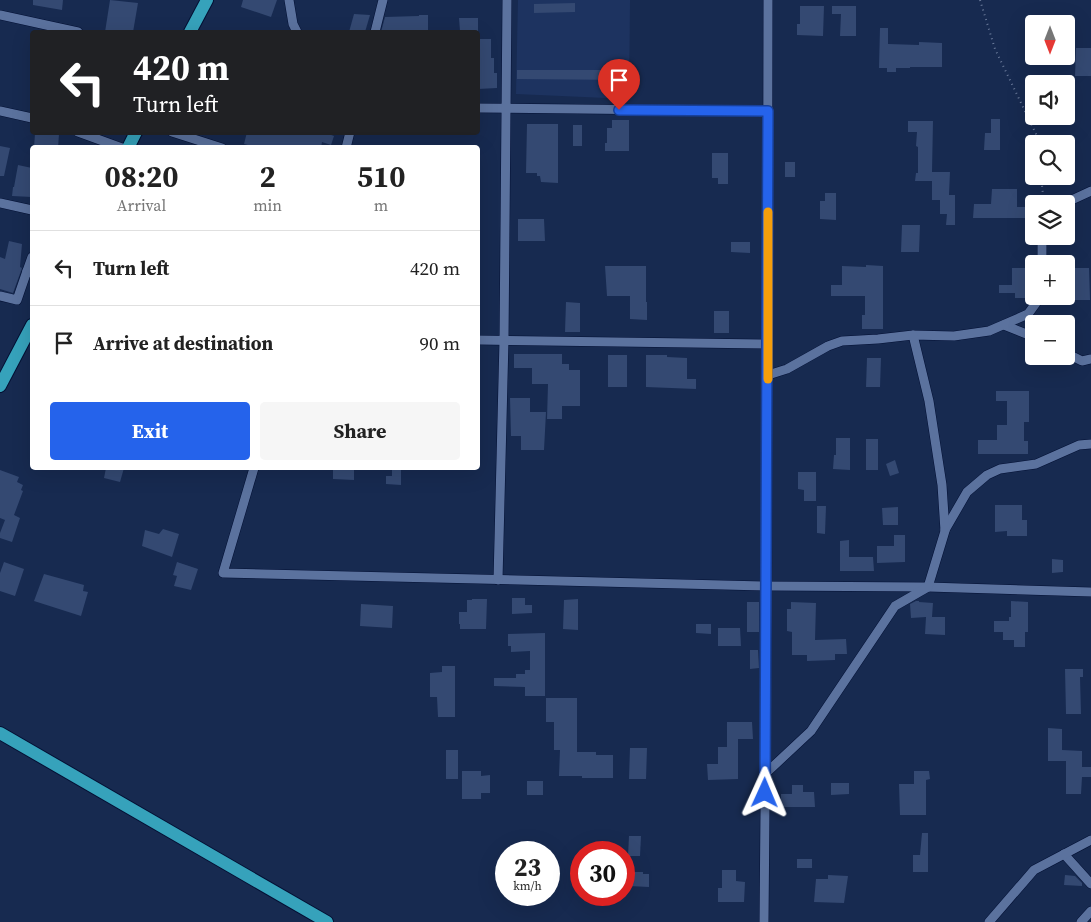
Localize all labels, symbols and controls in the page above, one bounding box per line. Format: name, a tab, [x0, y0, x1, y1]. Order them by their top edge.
north arrow	[1025, 15, 1075, 65]
map controls	[1025, 15, 1075, 365]
text: 420 m	[133, 44, 229, 92]
icon: left	[50, 50, 115, 115]
pin	[598, 59, 640, 110]
icon: arrive	[605, 66, 633, 94]
button: sound	[1025, 75, 1075, 125]
text: Turn left	[133, 89, 218, 119]
button: search	[1025, 135, 1075, 185]
text: 08:20	[105, 156, 179, 197]
text: 2	[259, 156, 276, 197]
text: 510	[357, 156, 405, 197]
text: Arrival	[117, 194, 166, 216]
text: min	[253, 194, 282, 216]
text: m	[374, 194, 388, 216]
button: layers	[1025, 195, 1075, 245]
icon: left	[50, 254, 78, 282]
text: Turn left	[93, 255, 169, 281]
text: 420 m	[410, 255, 460, 281]
button: +	[1025, 255, 1075, 305]
button: −	[1025, 315, 1075, 365]
icon: arrive	[50, 329, 78, 357]
text: Arrive at destination	[93, 330, 273, 356]
text: 90 m	[419, 330, 460, 356]
button: Exit	[50, 402, 250, 460]
button: Share	[260, 402, 460, 460]
position arrow	[738, 766, 790, 818]
speed limit sign: 30	[570, 841, 635, 906]
text: 23	[514, 850, 541, 884]
text: km/h	[513, 878, 542, 894]

